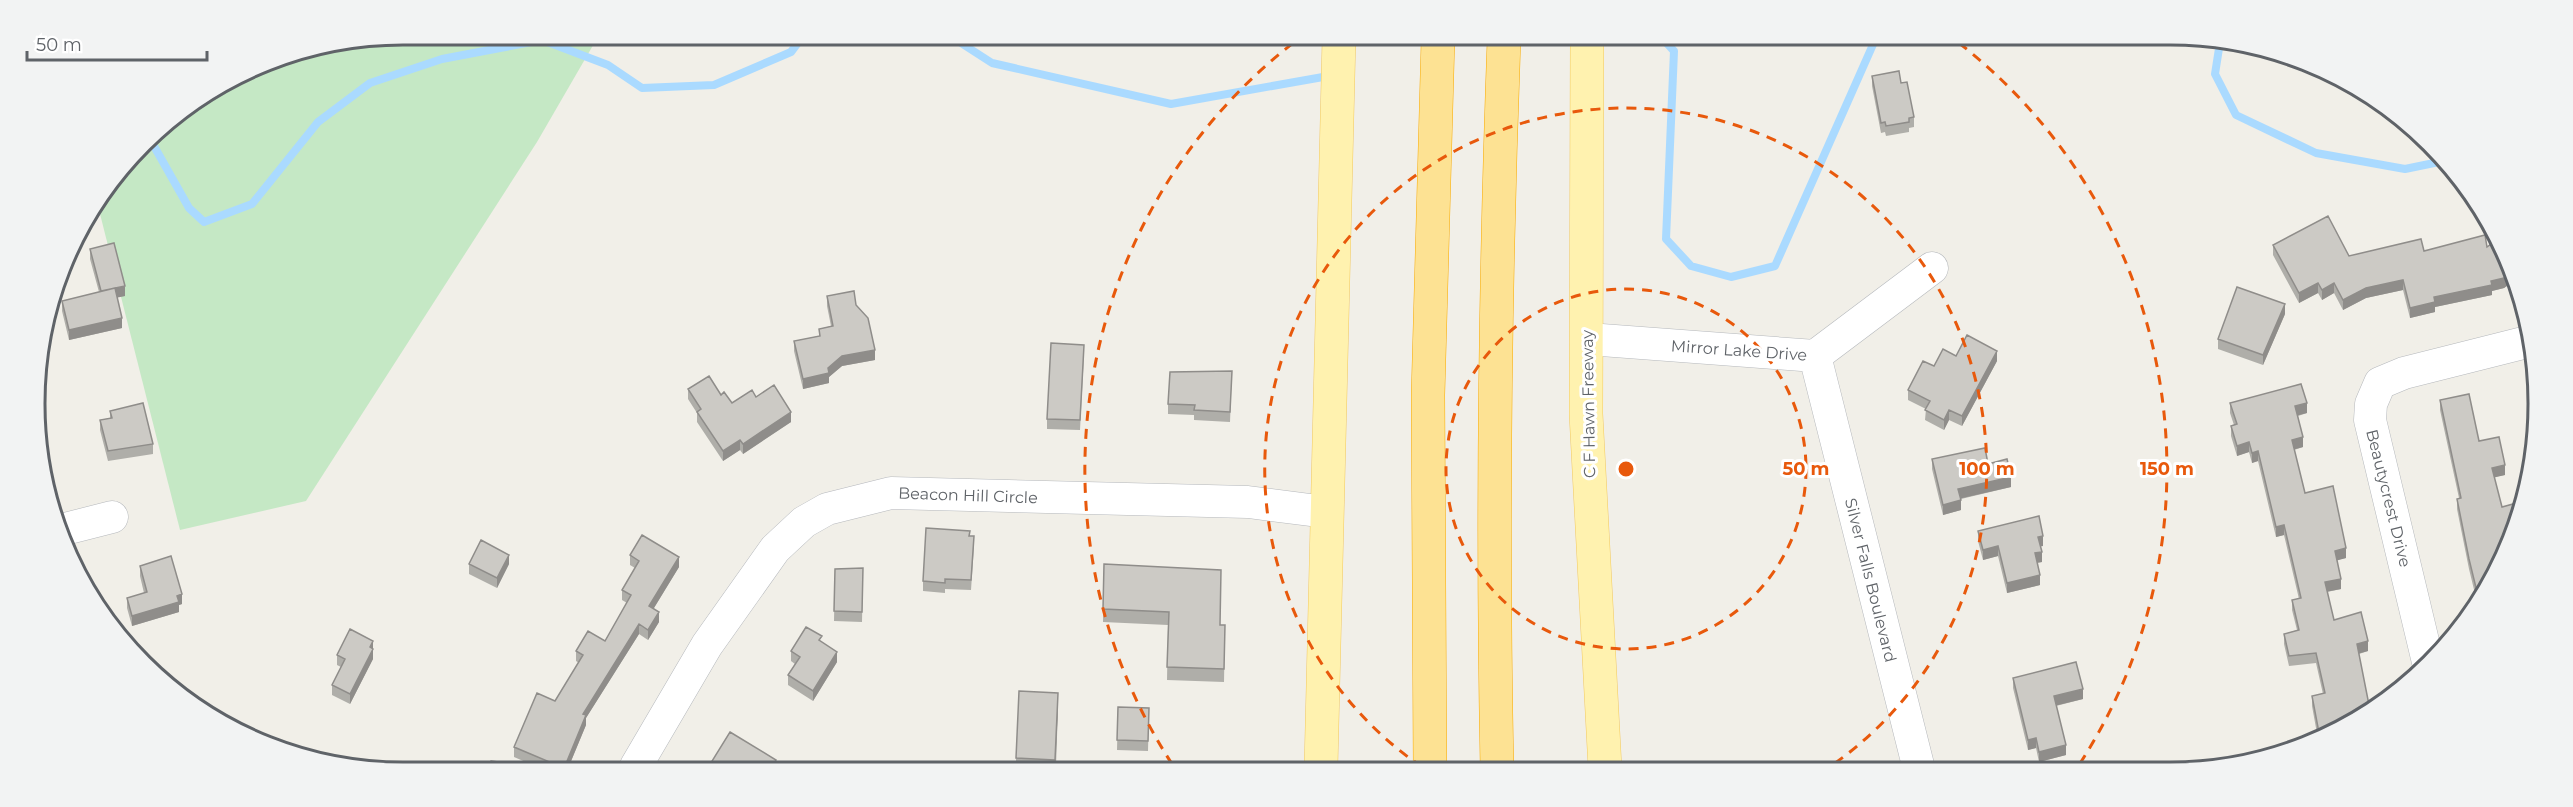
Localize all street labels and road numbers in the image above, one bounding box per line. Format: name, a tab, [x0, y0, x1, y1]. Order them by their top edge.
street label: C F Hawn Freeway	[1578, 329, 1599, 478]
street label: Mirror Lake Drive	[1670, 336, 1808, 365]
street label: Beautycrest Drive	[2362, 427, 2415, 569]
street label: Beacon Hill Circle	[898, 484, 1038, 507]
street label: Silver Falls Boulevard	[1841, 496, 1900, 664]

